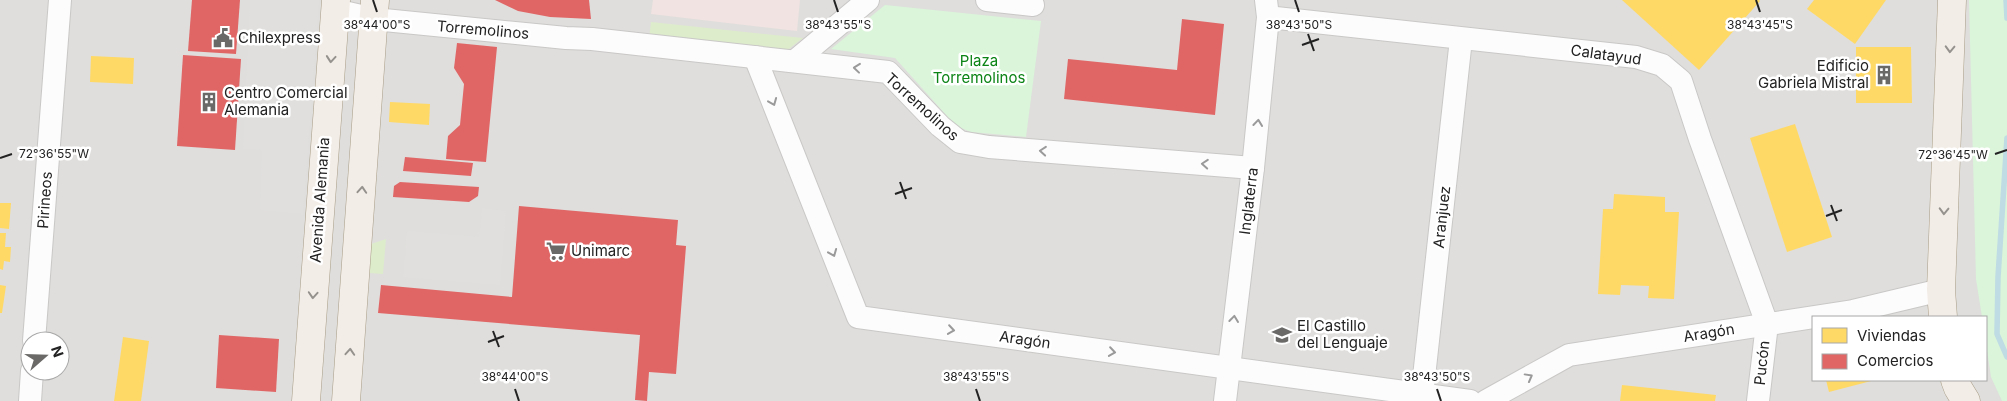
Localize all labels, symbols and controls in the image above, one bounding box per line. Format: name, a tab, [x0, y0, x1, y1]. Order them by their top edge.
street label: Torremolinos	[436, 16, 530, 43]
text: 38°44'00"S	[343, 17, 411, 32]
text: 38°43'55"S	[805, 17, 871, 32]
text: 38°43'50"S	[1266, 17, 1333, 32]
text: 38°43'45"S	[1727, 17, 1793, 32]
public building icon: Chilexpress	[212, 27, 234, 49]
place label: Chilexpress	[238, 28, 321, 47]
street label: Calatayud	[1570, 40, 1643, 69]
one-way arrow	[1945, 45, 1955, 53]
park label: Plaza Torremolinos	[933, 51, 1025, 87]
one-way arrow	[325, 55, 336, 63]
place label: Edificio Gabriela Mistral	[1758, 56, 1869, 92]
one-way arrow	[853, 63, 861, 74]
building icon: Edificio Gabriela Mistral	[1873, 64, 1895, 86]
street label: Torremolinos	[882, 69, 963, 145]
place label: Centro Comercial Alemania	[224, 83, 348, 119]
building icon: Centro Comercial Alemania	[198, 91, 220, 113]
one-way arrow	[766, 97, 777, 106]
one-way arrow	[1252, 119, 1263, 127]
street label: Avenida Alemania	[306, 137, 333, 263]
text: 72°36'55"W	[19, 146, 89, 161]
one-way arrow	[1038, 146, 1046, 157]
text: 72°36'45"W	[1918, 147, 1988, 162]
one-way arrow	[1200, 159, 1208, 170]
street label: Inglaterra	[1235, 166, 1262, 236]
street label: Pirineos	[33, 171, 56, 229]
street label: Aranjuez	[1429, 185, 1454, 249]
one-way arrow	[356, 186, 367, 194]
one-way arrow	[1939, 208, 1949, 215]
supermarket icon: Unimarc	[545, 240, 567, 262]
place label: Unimarc	[571, 241, 630, 260]
one-way arrow	[826, 248, 837, 257]
one-way arrow	[308, 291, 319, 299]
one-way arrow	[1228, 315, 1239, 323]
place label: El Castillo del Lenguaje	[1297, 316, 1388, 352]
legend	[1812, 316, 1987, 381]
street label: Aragón	[1682, 319, 1736, 346]
one-way arrow	[947, 324, 955, 334]
school or university icon: El Castillo del Lenguaje	[1271, 324, 1293, 346]
text: Viviendas	[1857, 326, 1926, 345]
street label: Aragón	[998, 327, 1052, 352]
north arrow	[20, 331, 70, 381]
street label: Pucón	[1750, 340, 1773, 386]
text: N	[48, 343, 67, 359]
one-way arrow	[1108, 346, 1116, 357]
one-way arrow	[344, 348, 355, 356]
text: Comercios	[1857, 351, 1933, 370]
text: 38°44'00"S	[481, 369, 549, 384]
text: 38°43'55"S	[943, 369, 1009, 384]
text: 38°43'50"S	[1404, 369, 1471, 384]
one-way arrow	[1524, 373, 1533, 383]

